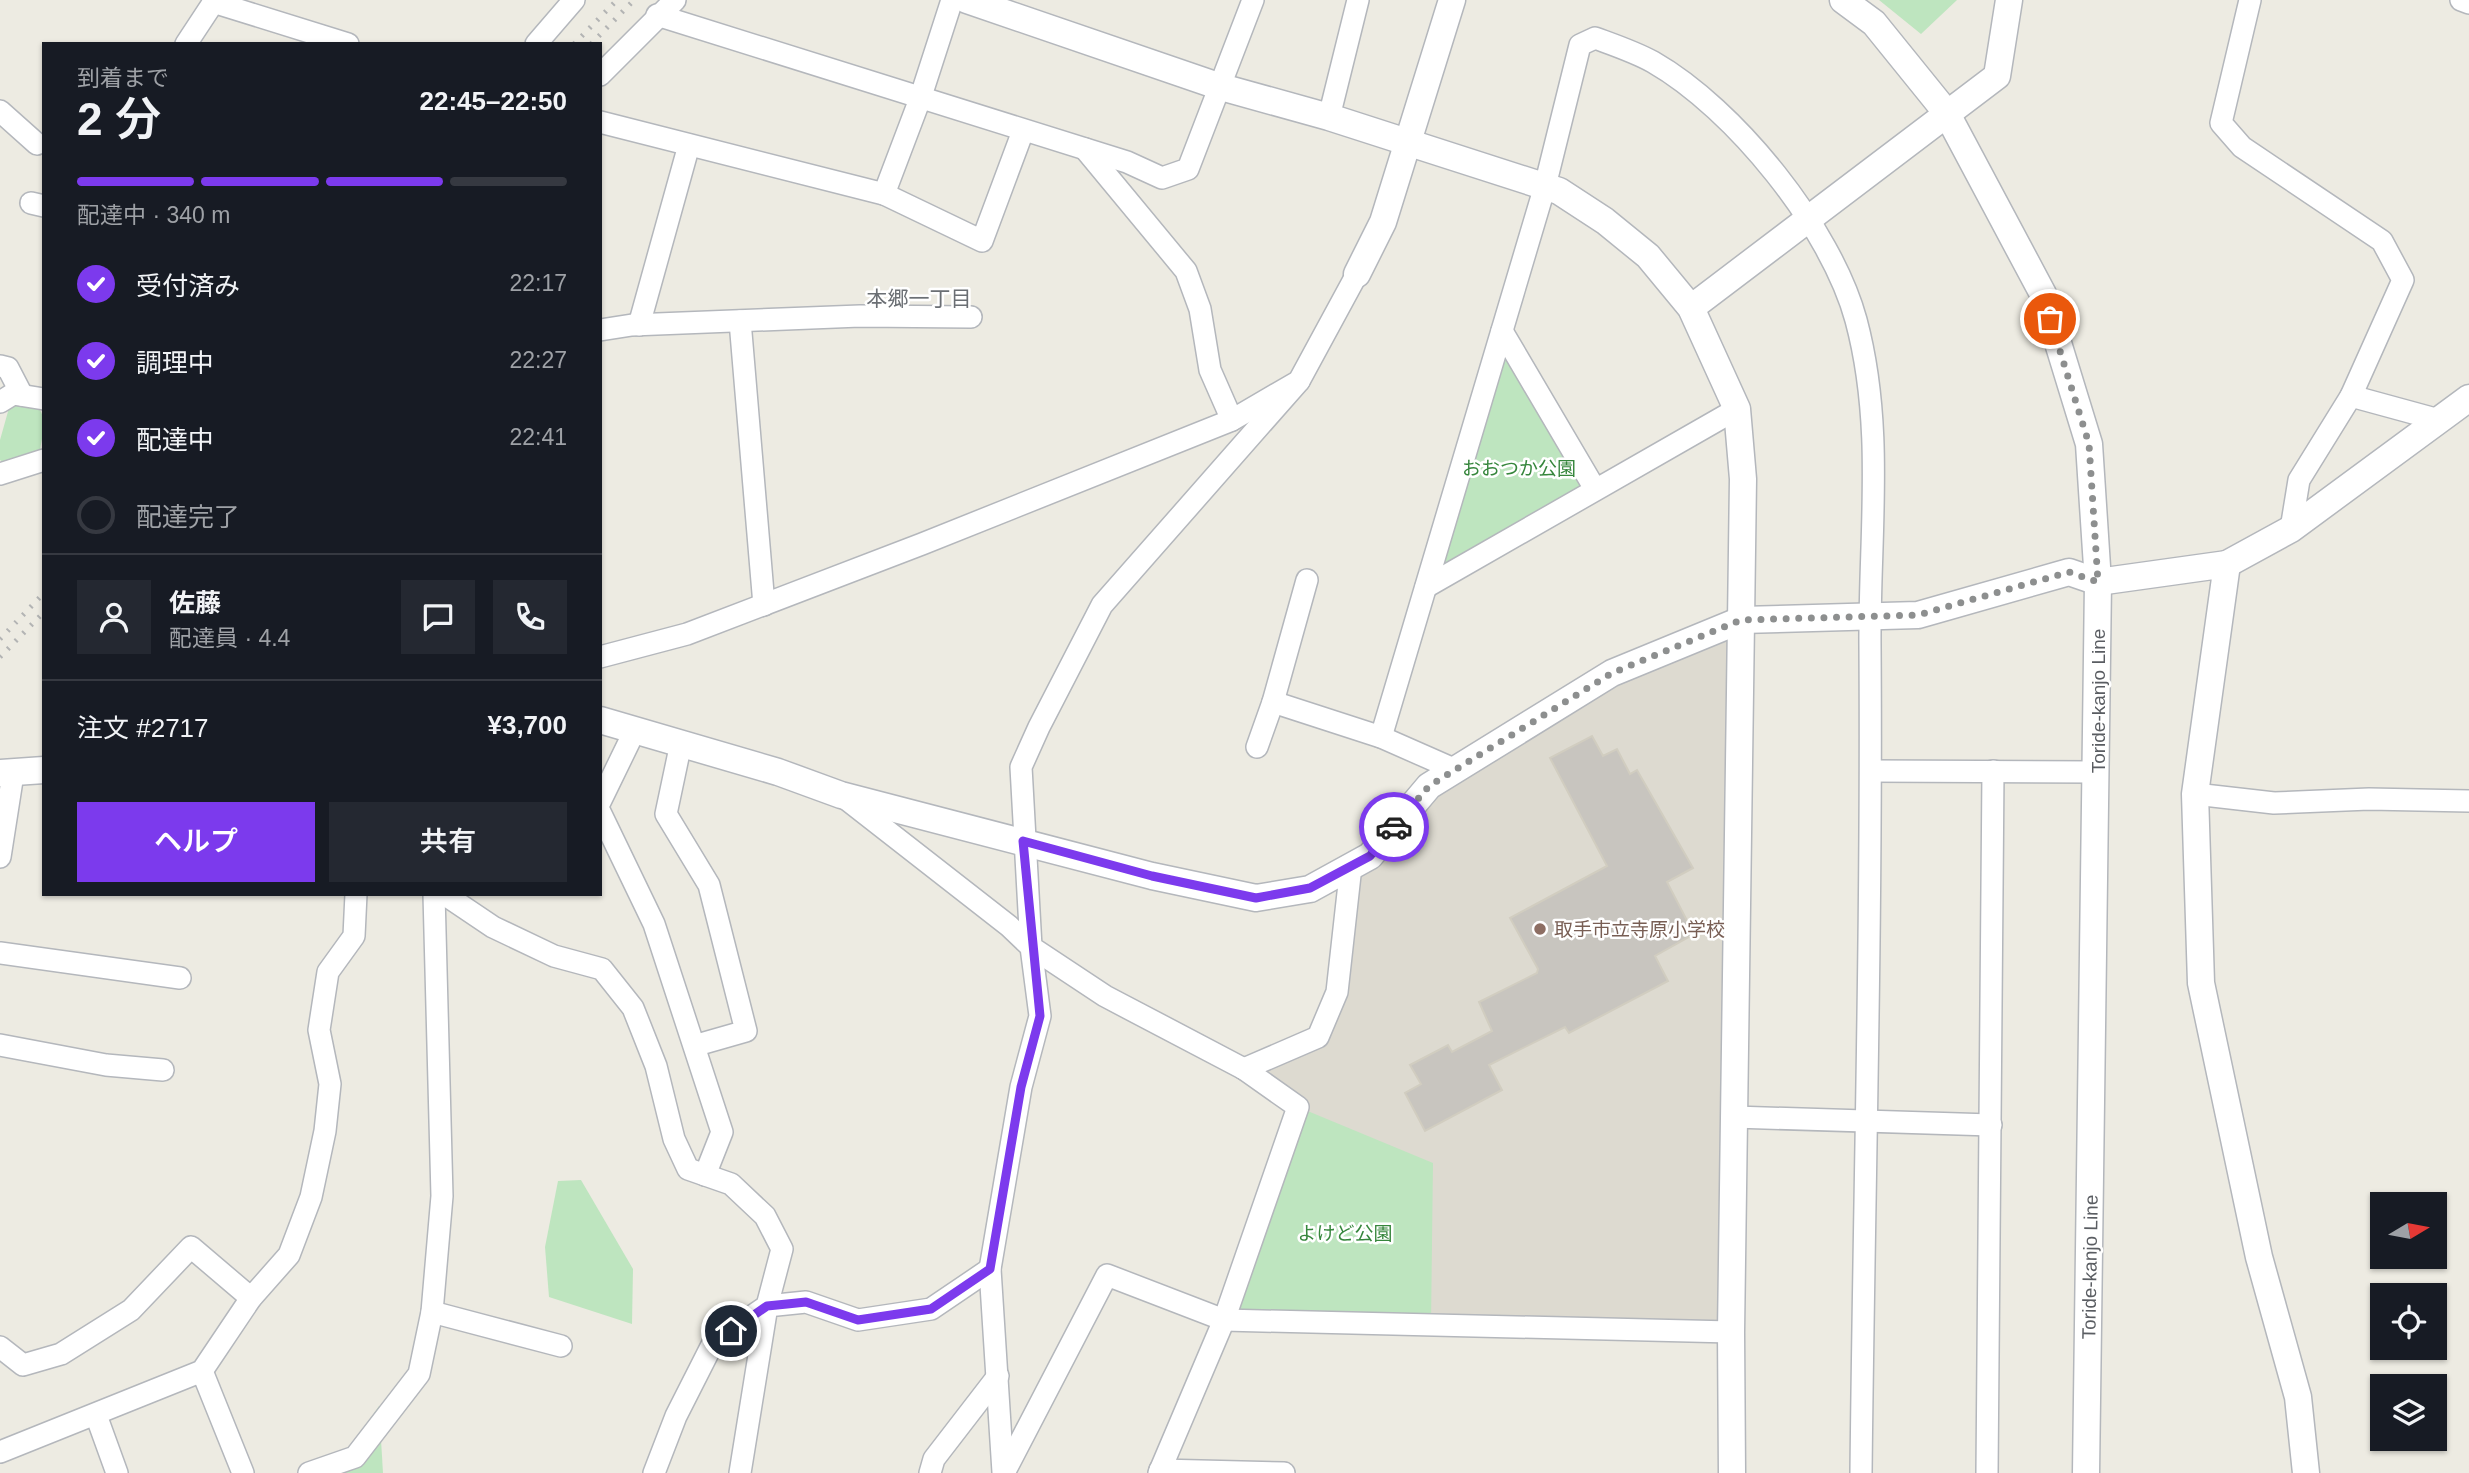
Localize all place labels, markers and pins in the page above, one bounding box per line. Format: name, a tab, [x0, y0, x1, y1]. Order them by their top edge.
pin	[2020, 289, 2080, 349]
place label: 取手市立寺原小学校	[1554, 919, 1725, 940]
marker: 取手市立寺原小学校	[1532, 921, 1548, 937]
pin	[701, 1301, 761, 1361]

